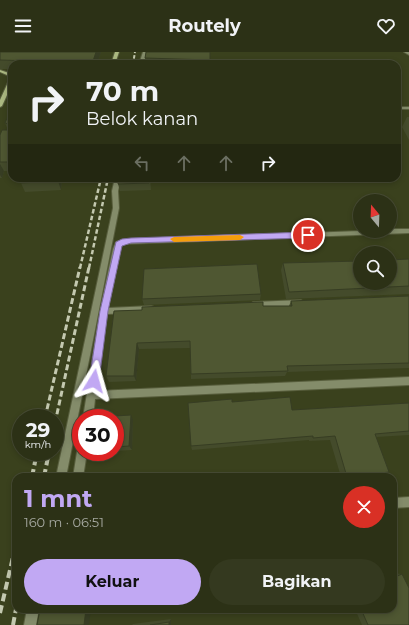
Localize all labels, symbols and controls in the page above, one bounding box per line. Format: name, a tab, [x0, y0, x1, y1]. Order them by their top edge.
icon: menu	[12, 15, 34, 37]
text: Routely	[168, 15, 241, 37]
icon: heart	[375, 15, 397, 37]
text: 70 m	[86, 74, 159, 108]
icon: right	[20, 76, 72, 128]
text: Belok kanan	[86, 108, 198, 130]
icon: left	[131, 152, 153, 174]
icon: ahead	[173, 152, 195, 174]
icon: ahead	[215, 152, 237, 174]
icon: right	[257, 152, 279, 174]
north arrow	[353, 194, 397, 238]
map controls	[353, 194, 397, 290]
pin	[291, 218, 325, 252]
icon: arrive	[297, 224, 319, 246]
button: search	[353, 246, 397, 290]
position arrow	[73, 360, 115, 402]
speed limit sign: 30	[72, 409, 124, 461]
text: 29	[26, 418, 50, 442]
text: km/h	[25, 438, 51, 451]
text: 1 mnt	[24, 484, 92, 513]
button: close	[343, 486, 385, 528]
text: 160 m · 06:51	[24, 514, 104, 530]
button: Keluar	[24, 559, 201, 605]
button: Bagikan	[209, 559, 385, 605]

